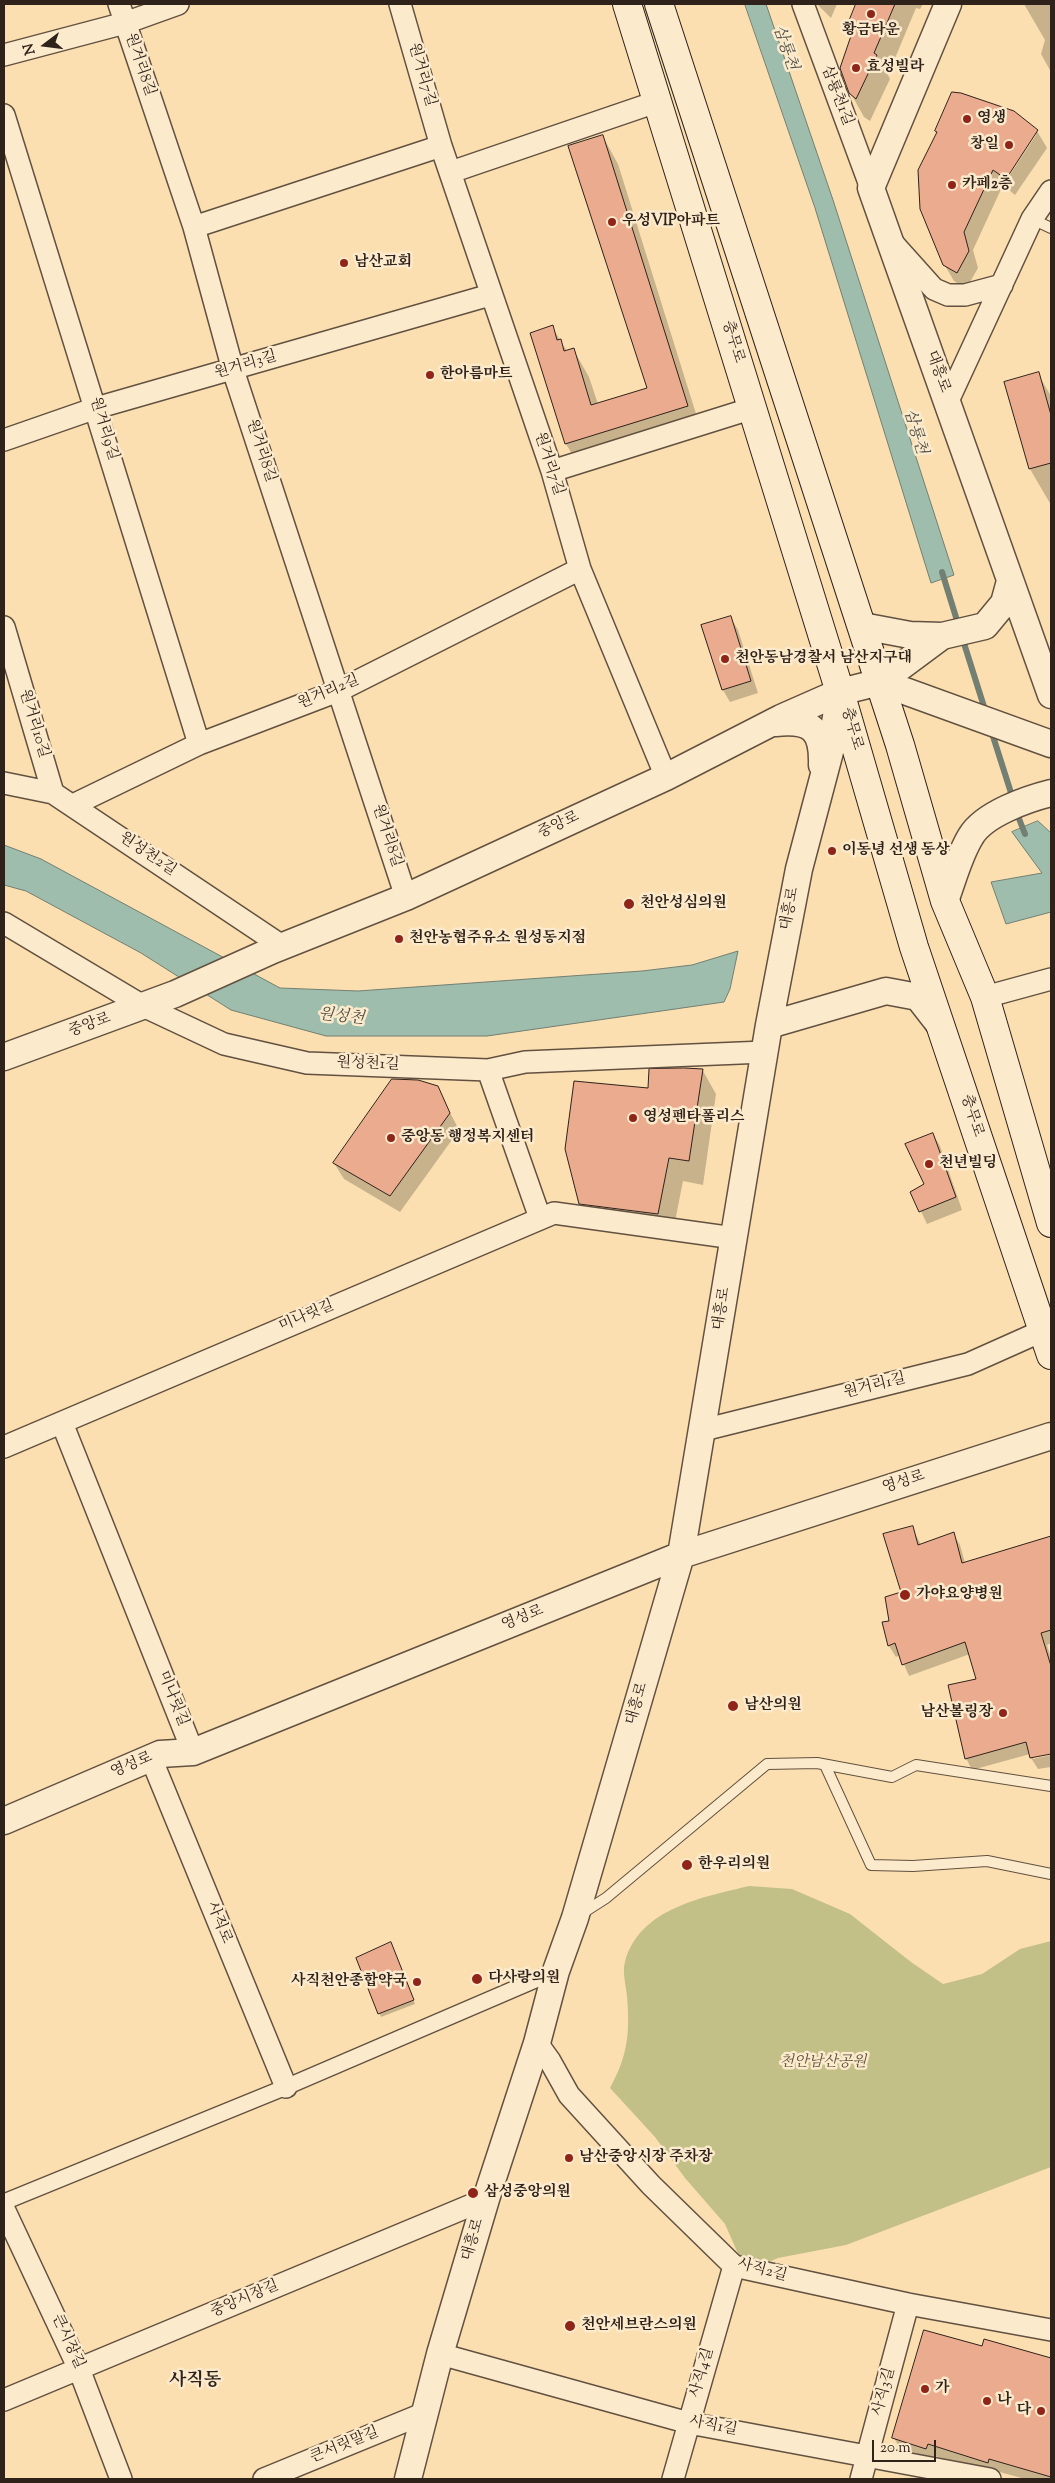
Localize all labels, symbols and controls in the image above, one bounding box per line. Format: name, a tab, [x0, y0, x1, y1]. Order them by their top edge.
marker: 황금타운	[865, 8, 877, 20]
north arrow	[20, 20, 70, 70]
place label: 황금타운	[842, 22, 900, 40]
water label: 삼룡천	[767, 23, 801, 73]
street label: 원거리8길	[120, 31, 158, 99]
text: N	[19, 41, 42, 57]
street label: 원거리7길	[403, 41, 439, 109]
place label: 효성빌라	[866, 59, 924, 77]
marker: 효성빌라	[850, 62, 862, 74]
street label: 삼룡천1길	[816, 63, 856, 129]
place label: 영생	[977, 110, 1006, 128]
marker: 영생	[961, 113, 973, 125]
place label: 창일	[970, 136, 999, 154]
marker: 창일	[1003, 139, 1015, 151]
place label: 카페2층	[962, 176, 1012, 194]
marker: 카페2층	[946, 179, 958, 191]
place label: 우성VIP아파트	[622, 213, 720, 231]
marker: 우성VIP아파트	[606, 216, 618, 228]
place label: 남산교회	[354, 254, 412, 272]
marker: 남산교회	[338, 257, 350, 269]
street label: 충무로	[717, 319, 747, 365]
street label: 대흥로	[921, 348, 953, 396]
street label: 원거리3길	[213, 349, 279, 383]
place label: 한아름마트	[440, 366, 512, 384]
marker: 한아름마트	[424, 369, 436, 381]
street label: 원거리9길	[85, 395, 121, 463]
water label: 삼룡천	[898, 407, 930, 457]
street label: 원거리8길	[241, 417, 279, 485]
street label: 원거리7길	[529, 430, 567, 498]
place label: 천안동남경찰서 남산지구대	[735, 650, 912, 668]
marker: 천안동남경찰서 남산지구대	[719, 653, 731, 665]
street label: 원거리2길	[296, 672, 362, 714]
street label: 원거리10길	[14, 687, 52, 761]
street label: 충무로	[836, 706, 866, 752]
street label: 원거리8길	[367, 802, 405, 870]
street label: 중앙로	[535, 809, 583, 843]
street label: 원성천2길	[115, 829, 179, 881]
place label: 이동녕 선생 동상	[842, 842, 950, 860]
marker: 이동녕 선생 동상	[826, 845, 838, 857]
street label: 대흥로	[778, 886, 804, 932]
place label: 천안성심의원	[640, 895, 727, 913]
marker: 천안성심의원	[622, 897, 636, 911]
place label: 천안농협주유소 원성동지점	[409, 930, 586, 948]
marker: 천안농협주유소 원성동지점	[393, 933, 405, 945]
water label: 원성천	[317, 1006, 365, 1030]
street label: 중앙로	[66, 1010, 114, 1042]
street label: 원성천1길	[336, 1055, 400, 1075]
street label: 충무로	[956, 1093, 986, 1139]
place label: 영성펜타폴리스	[643, 1109, 744, 1127]
marker: 영성펜타폴리스	[627, 1112, 639, 1124]
place label: 중앙동 행정복지센터	[401, 1129, 535, 1147]
marker: 중앙동 행정복지센터	[385, 1132, 397, 1144]
place label: 천년빌딩	[939, 1155, 997, 1173]
marker: 천년빌딩	[923, 1158, 935, 1170]
street label: 대흥로	[711, 1286, 735, 1332]
street label: 미나릿길	[277, 1297, 337, 1337]
street label: 원거리1길	[842, 1371, 908, 1403]
street label: 영성로	[881, 1468, 927, 1498]
place label: 가야요양병원	[916, 1586, 1003, 1604]
marker: 가야요양병원	[898, 1588, 912, 1602]
street label: 영성로	[499, 1603, 547, 1635]
street label: 미나릿길	[153, 1669, 191, 1729]
street label: 대흥로	[623, 1681, 653, 1727]
place label: 남산의원	[744, 1697, 802, 1715]
marker: 남산의원	[726, 1699, 740, 1713]
place label: 남산볼링장	[921, 1704, 993, 1722]
marker: 남산볼링장	[997, 1707, 1009, 1719]
street label: 영성로	[108, 1749, 156, 1783]
place label: 한우리의원	[698, 1856, 770, 1874]
marker: 한우리의원	[680, 1858, 694, 1872]
street label: 사직로	[202, 1899, 234, 1947]
place label: 다사랑의원	[488, 1970, 560, 1988]
marker: 다사랑의원	[470, 1972, 484, 1986]
place label: 사직천안종합약국	[291, 1973, 407, 1991]
marker: 사직천안종합약국	[411, 1976, 423, 1988]
park label: 천안남산공원	[780, 2054, 866, 2072]
place label: 남산중앙시장 주차장	[579, 2149, 713, 2167]
marker: 남산중앙시장 주차장	[563, 2152, 575, 2164]
place label: 삼성중앙의원	[484, 2184, 571, 2202]
marker: 삼성중앙의원	[466, 2186, 480, 2200]
street label: 대흥로	[459, 2217, 489, 2263]
street label: 사직2길	[735, 2256, 789, 2286]
street label: 중앙시장길	[208, 2278, 282, 2322]
street label: 큰시장길	[47, 2312, 87, 2372]
place label: 천안세브란스의원	[581, 2317, 697, 2335]
marker: 천안세브란스의원	[563, 2319, 577, 2333]
street label: 사직4길	[687, 2346, 719, 2400]
street label: 사직3길	[870, 2366, 900, 2418]
district label: 사직동	[169, 2371, 221, 2393]
place label: 가	[935, 2380, 949, 2398]
marker: 가	[919, 2383, 931, 2395]
place label: 나	[997, 2392, 1011, 2410]
marker: 나	[981, 2395, 993, 2407]
place label: 다	[1017, 2402, 1031, 2420]
marker: 다	[1035, 2405, 1047, 2417]
street label: 사직1길	[687, 2414, 739, 2440]
street label: 큰서릿말길	[308, 2424, 382, 2468]
scale bar	[875, 2430, 939, 2462]
text: 20 m	[880, 2438, 911, 2459]

